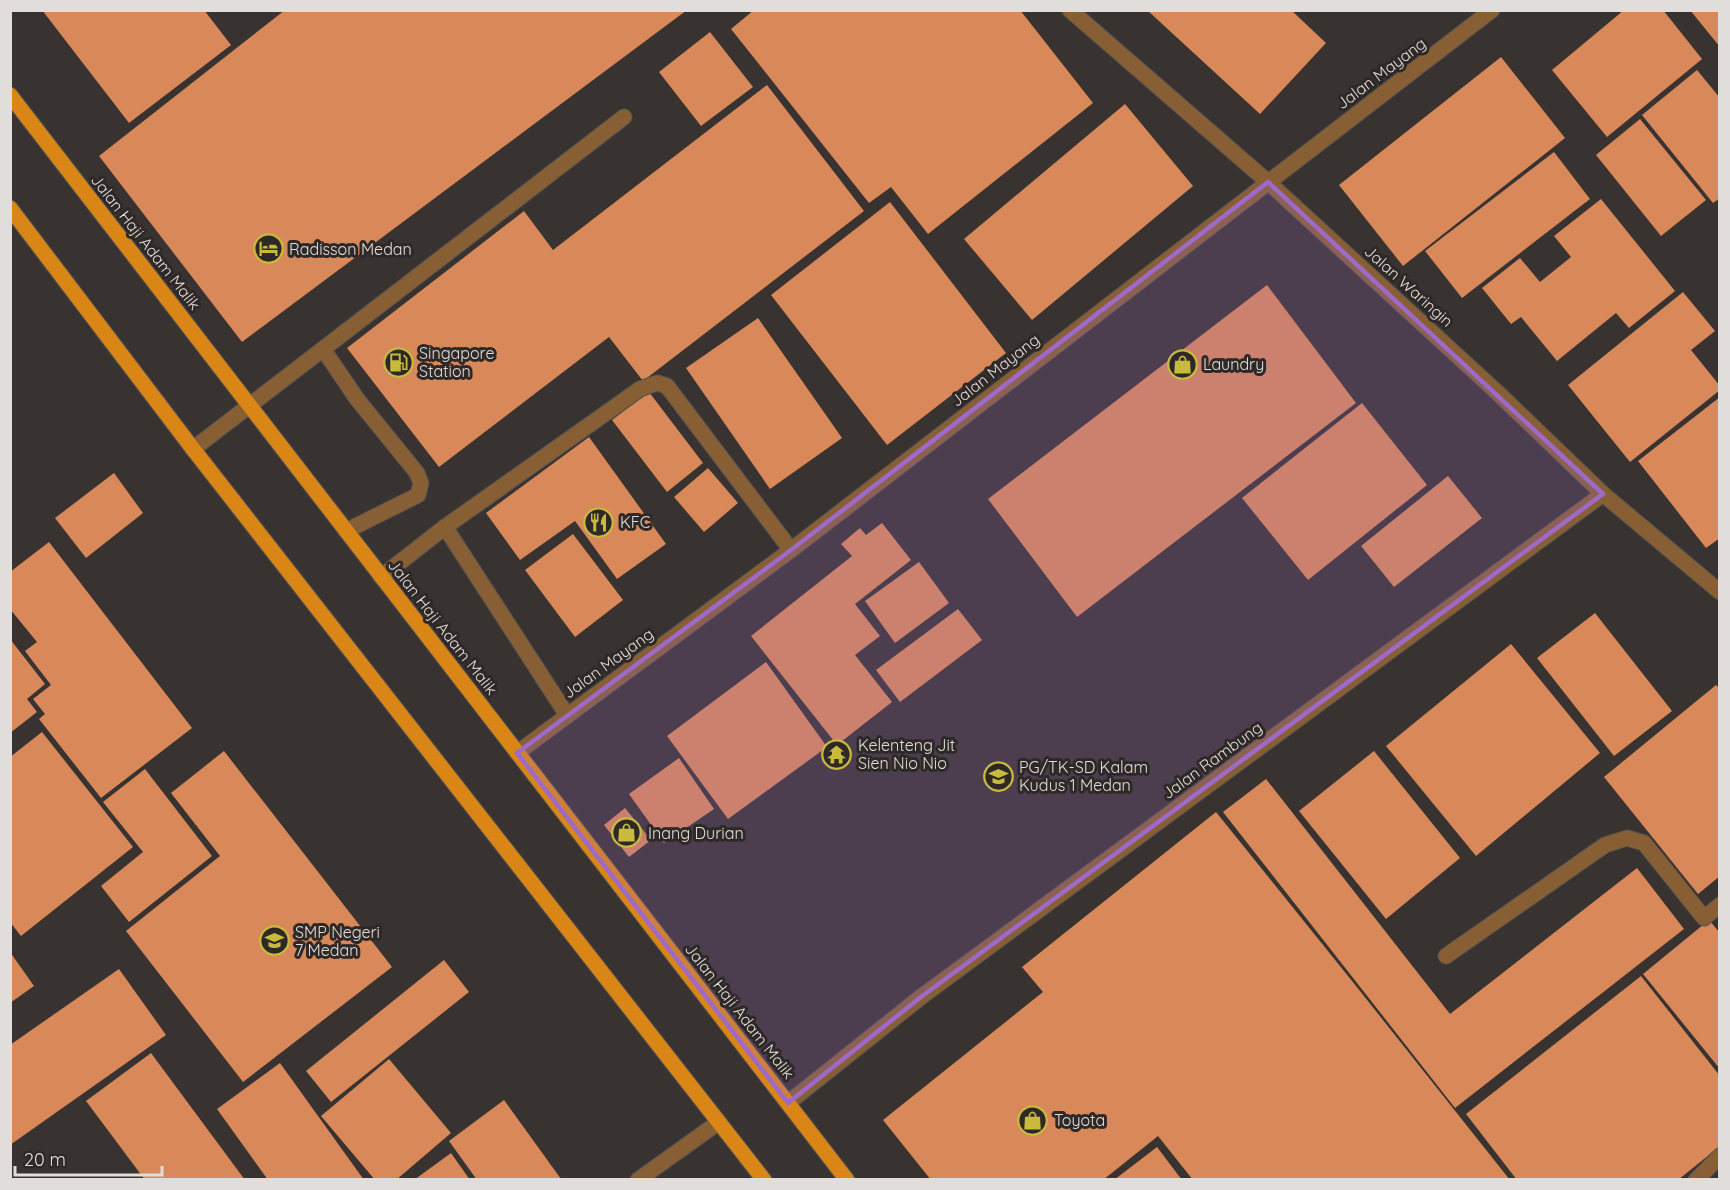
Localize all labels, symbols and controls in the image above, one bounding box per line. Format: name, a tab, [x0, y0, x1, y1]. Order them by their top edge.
street label: Jalan Mayang	[1332, 33, 1430, 113]
street label: Jalan Haji Adam Malik	[87, 170, 205, 314]
hotel icon: Radisson Medan	[252, 233, 284, 265]
place label: Radisson Medan	[289, 239, 412, 259]
street label: Jalan Waringin	[1361, 241, 1457, 331]
street label: Jalan Mayang	[947, 329, 1043, 411]
place label: Singapore Station	[419, 343, 494, 381]
fuel station icon: Singapore Station	[382, 346, 414, 378]
shop icon: Laundry	[1166, 348, 1198, 380]
place label: Laundry	[1203, 354, 1264, 374]
restaurant icon: KFC	[583, 506, 615, 538]
place label: KFC	[620, 512, 650, 532]
street label: Jalan Haji Adam Malik	[384, 555, 502, 699]
street label: Jalan Mayang	[559, 624, 657, 702]
street label: Jalan Rambung	[1158, 717, 1266, 803]
place label: Kelenteng Jit Sien Nio Nio	[858, 735, 955, 773]
temple icon: Kelenteng Jit Sien Nio Nio	[821, 738, 853, 770]
place label: PG/TK-SD Kalam Kudus 1 Medan	[1019, 757, 1148, 795]
school or university icon: PG/TK-SD Kalam Kudus 1 Medan	[982, 760, 1014, 792]
shop icon: Inang Durian	[611, 817, 643, 849]
place label: Inang Durian	[648, 823, 744, 843]
place label: SMP Negeri 7 Medan	[295, 922, 380, 960]
school or university icon: SMP Negeri 7 Medan	[258, 925, 290, 957]
street label: Jalan Haji Adam Malik	[681, 939, 799, 1083]
shop icon: Toyota	[1017, 1104, 1049, 1136]
place label: Toyota	[1054, 1110, 1105, 1130]
scale bar	[15, 1139, 162, 1177]
text: 20 m	[24, 1148, 66, 1171]

